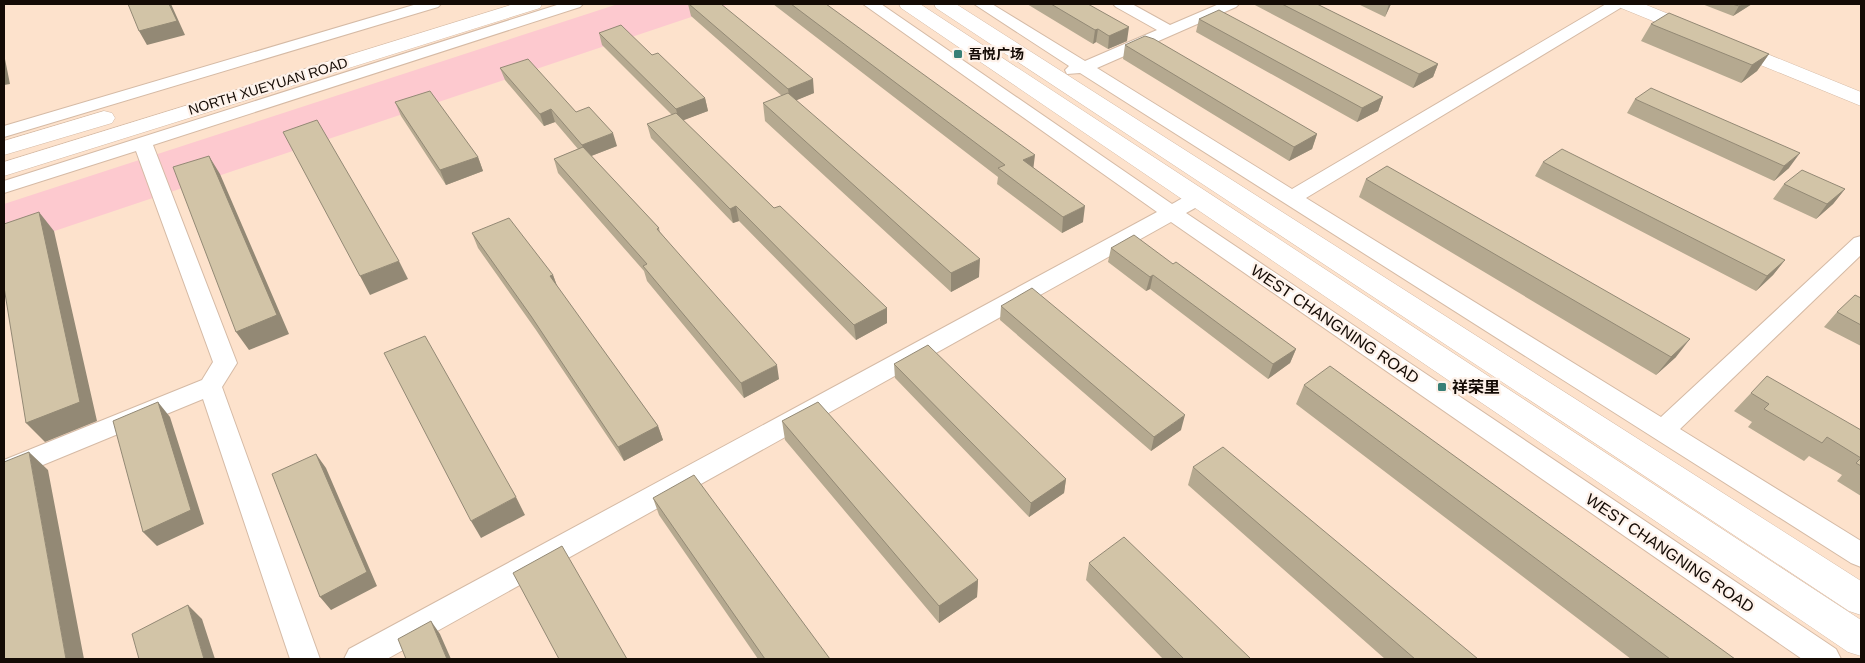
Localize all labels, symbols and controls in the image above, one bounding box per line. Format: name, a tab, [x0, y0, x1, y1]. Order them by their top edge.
place label: 吾悦广场	[968, 46, 1024, 62]
marker: 吾悦广场	[952, 48, 964, 60]
street label: NORTH XUEYUAN ROAD	[187, 54, 349, 118]
street label: WEST CHANGNING ROAD	[1248, 261, 1422, 387]
place label: 祥荣里	[1452, 379, 1500, 396]
marker: 祥荣里	[1436, 381, 1448, 393]
street label: WEST CHANGNING ROAD	[1583, 490, 1757, 616]

